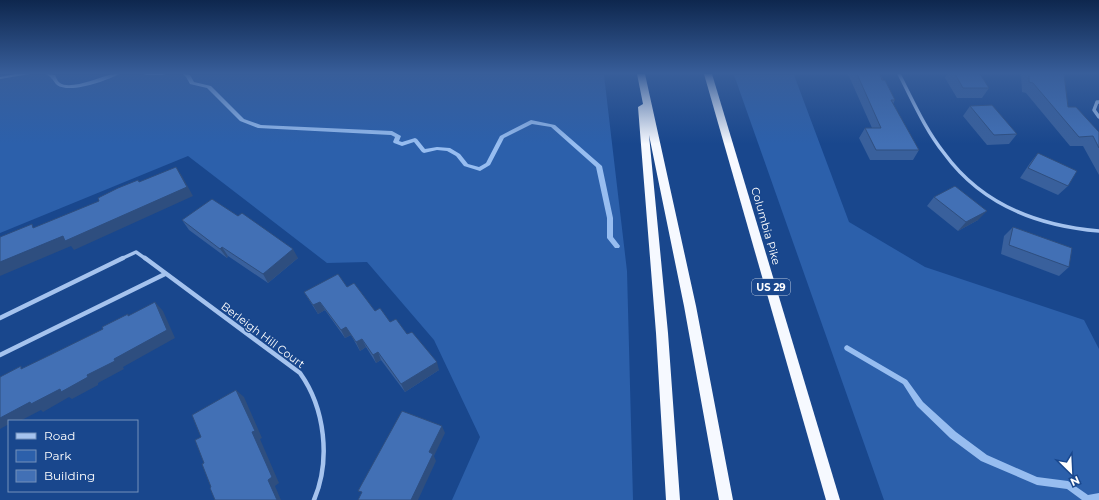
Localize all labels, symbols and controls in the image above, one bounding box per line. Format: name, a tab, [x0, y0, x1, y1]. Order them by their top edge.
street label: Columbia Pike	[748, 186, 784, 267]
road number: US 29	[752, 279, 790, 295]
street label: Berleigh Hill Court	[218, 299, 308, 371]
legend	[8, 420, 138, 492]
text: Road	[44, 428, 75, 443]
text: Park	[44, 448, 72, 463]
north arrow	[1051, 452, 1091, 492]
text: Building	[44, 468, 95, 483]
text: N	[1068, 473, 1082, 489]

